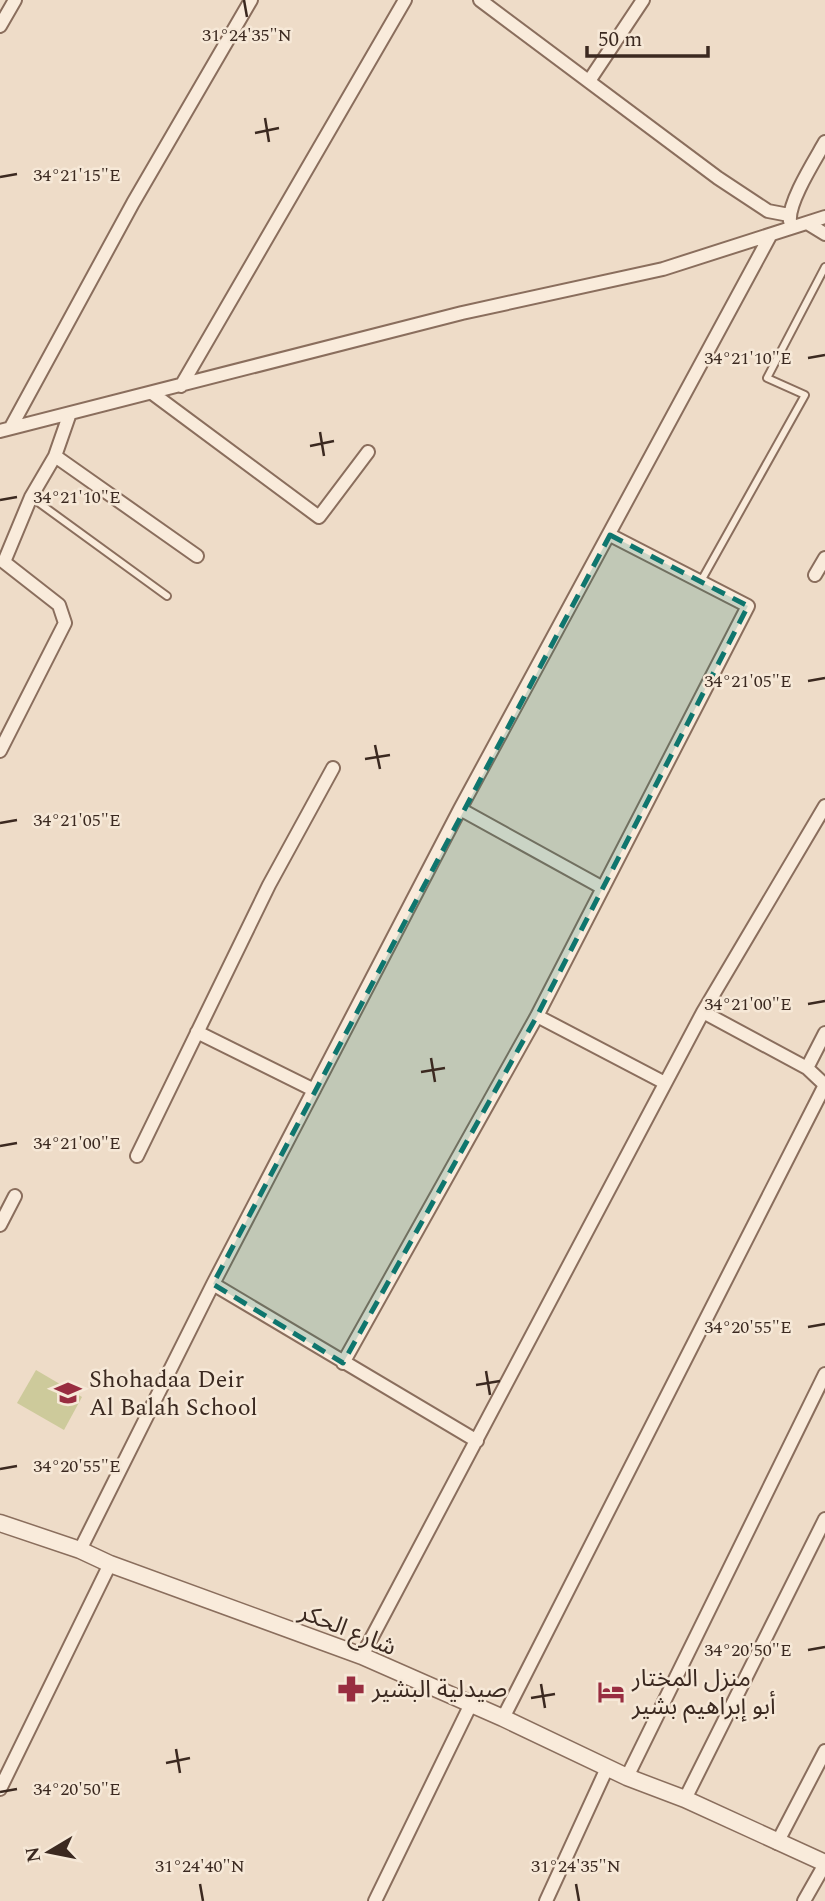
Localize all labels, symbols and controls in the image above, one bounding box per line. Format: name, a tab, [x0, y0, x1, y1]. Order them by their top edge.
scale bar	[587, 14, 708, 58]
text: 31°24'35"N	[202, 22, 292, 49]
text: 50 m	[598, 24, 642, 56]
text: 34°21'15"E	[33, 162, 121, 189]
text: 34°21'10"E	[704, 345, 792, 372]
text: 34°21'10"E	[33, 484, 121, 511]
text: 34°21'05"E	[704, 668, 792, 695]
text: 34°21'05"E	[33, 807, 121, 834]
text: 34°21'00"E	[704, 991, 792, 1018]
text: 34°21'00"E	[33, 1130, 121, 1157]
text: 34°20'55"E	[704, 1314, 792, 1341]
place label: Shohadaa Deir Al Balah School	[89, 1362, 258, 1426]
school or university icon: Shohadaa Deir Al Balah School	[53, 1378, 83, 1408]
text: 34°20'55"E	[33, 1453, 121, 1480]
street label: شارع الحكر	[293, 1594, 402, 1666]
text: 34°20'50"E	[704, 1637, 792, 1664]
place label: منزل المختار أبو إبراهيم بشير	[631, 1661, 776, 1725]
place label: صيدلية البشير	[371, 1672, 507, 1708]
pharmacy icon: صيدلية البشير	[336, 1674, 366, 1704]
hotel icon: منزل المختار أبو إبراهيم بشير	[596, 1677, 626, 1707]
text: 34°20'50"E	[33, 1776, 121, 1803]
north arrow	[14, 1817, 84, 1887]
text: N	[18, 1845, 49, 1865]
text: 31°24'40"N	[155, 1853, 245, 1880]
text: 31°24'35"N	[531, 1853, 621, 1880]

